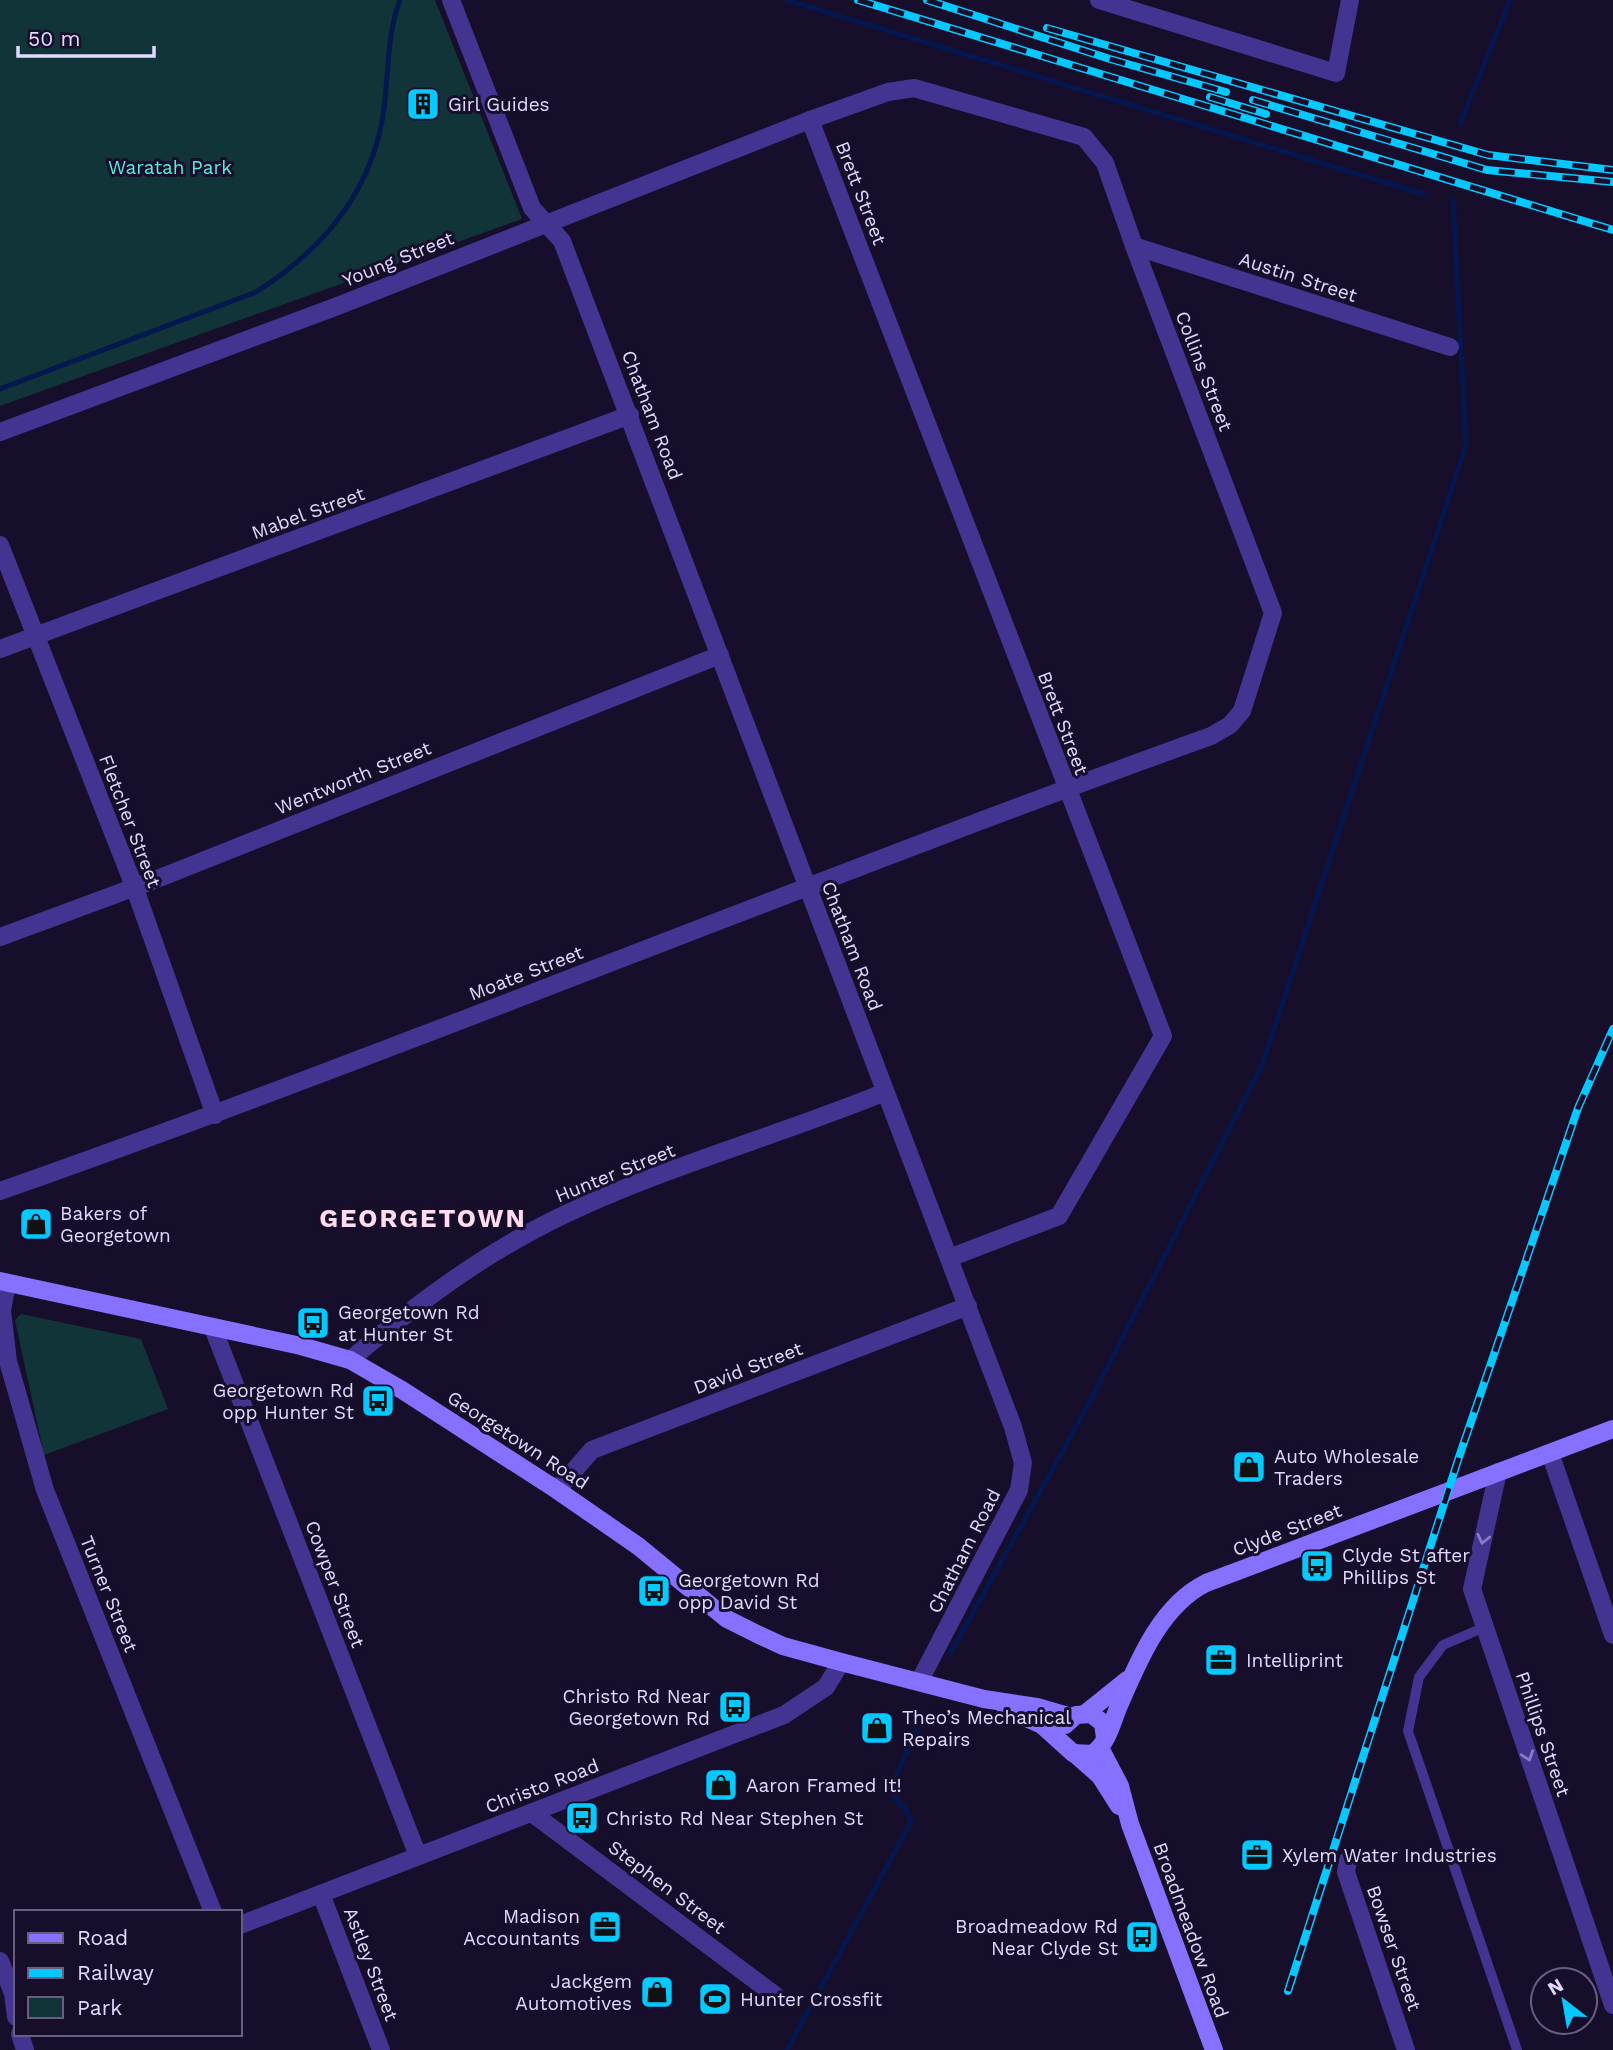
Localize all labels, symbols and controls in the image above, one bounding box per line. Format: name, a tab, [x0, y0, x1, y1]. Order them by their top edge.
scale bar	[18, 14, 154, 58]
text: 50 m	[28, 26, 80, 51]
building icon: Girl Guides	[404, 85, 442, 123]
place label: Girl Guides	[448, 93, 550, 116]
street label: Brett Street	[831, 138, 891, 248]
park label: Waratah Park	[108, 156, 232, 179]
street label: Young Street	[339, 226, 457, 292]
street label: Austin Street	[1236, 247, 1360, 307]
street label: Collins Street	[1171, 308, 1237, 434]
street label: Chatham Road	[617, 347, 687, 483]
street label: Mabel Street	[248, 482, 368, 544]
street label: Brett Street	[1033, 668, 1093, 778]
street label: Wentworth Street	[272, 736, 434, 820]
street label: Fletcher Street	[94, 751, 166, 891]
street label: Chatham Road	[817, 878, 887, 1014]
street label: Moate Street	[466, 941, 586, 1005]
street label: Hunter Street	[552, 1139, 678, 1207]
place label: Bakers of Georgetown	[60, 1202, 171, 1247]
district label: GEORGETOWN	[319, 1203, 527, 1233]
shop icon: Bakers of Georgetown	[17, 1205, 55, 1243]
place label: Georgetown Rd at Hunter St	[338, 1301, 480, 1346]
bus stop icon: Georgetown Rd at Hunter St	[294, 1304, 332, 1342]
street label: David Street	[690, 1337, 806, 1399]
place label: Georgetown Rd opp Hunter St	[212, 1379, 354, 1424]
bus stop icon: Georgetown Rd opp Hunter St	[359, 1382, 397, 1420]
street label: Georgetown Road	[443, 1386, 593, 1494]
place label: Auto Wholesale Traders	[1274, 1445, 1419, 1490]
shop icon: Auto Wholesale Traders	[1230, 1448, 1268, 1486]
street label: Chatham Road	[923, 1485, 1005, 1617]
street label: Clyde Street	[1229, 1499, 1345, 1561]
street label: Cowper Street	[300, 1517, 370, 1651]
street label: Turner Street	[75, 1532, 143, 1656]
one-way arrow	[1477, 1533, 1491, 1545]
place label: Clyde St after Phillips St	[1342, 1544, 1470, 1589]
bus stop icon: Clyde St after Phillips St	[1298, 1547, 1336, 1585]
place label: Georgetown Rd opp David St	[678, 1569, 820, 1614]
bus stop icon: Georgetown Rd opp David St	[635, 1572, 673, 1610]
office icon: Intelliprint	[1202, 1641, 1240, 1679]
place label: Intelliprint	[1246, 1649, 1343, 1672]
street label: Phillips Street	[1511, 1668, 1575, 1800]
place label: Christo Rd Near Georgetown Rd	[563, 1685, 710, 1730]
bus stop icon: Christo Rd Near Georgetown Rd	[716, 1688, 754, 1726]
place label: Theo’s Mechanical Repairs	[902, 1706, 1071, 1751]
shop icon: Theo’s Mechanical Repairs	[858, 1709, 896, 1747]
one-way arrow	[1520, 1750, 1535, 1762]
street label: Christo Road	[482, 1754, 602, 1818]
shop icon: Aaron Framed It!	[702, 1766, 740, 1804]
place label: Aaron Framed It!	[746, 1774, 902, 1797]
bus stop icon: Christo Rd Near Stephen St	[563, 1799, 601, 1837]
place label: Christo Rd Near Stephen St	[606, 1807, 864, 1830]
street label: Stephen Street	[604, 1835, 730, 1939]
office icon: Xylem Water Industries	[1238, 1836, 1276, 1874]
street label: Broadmeadow Road	[1149, 1839, 1233, 2021]
place label: Xylem Water Industries	[1282, 1844, 1497, 1867]
street label: Bowser Street	[1362, 1882, 1426, 2014]
street label: Astley Street	[339, 1904, 403, 2024]
place label: Madison Accountants	[463, 1905, 580, 1950]
office icon: Madison Accountants	[586, 1908, 624, 1946]
legend	[14, 1910, 242, 2036]
place label: Broadmeadow Rd Near Clyde St	[955, 1915, 1118, 1960]
bus stop icon: Broadmeadow Rd Near Clyde St	[1123, 1918, 1161, 1956]
text: Road	[77, 1925, 128, 1950]
text: Railway	[77, 1960, 154, 1985]
north arrow	[1529, 1966, 1599, 2036]
place label: Jackgem Automotives	[515, 1970, 632, 2015]
shop icon: Jackgem Automotives	[638, 1973, 676, 2011]
text: N	[1544, 1973, 1567, 2000]
sports icon: Hunter Crossfit	[696, 1980, 734, 2018]
place label: Hunter Crossfit	[740, 1988, 882, 2011]
text: Park	[77, 1995, 122, 2020]

